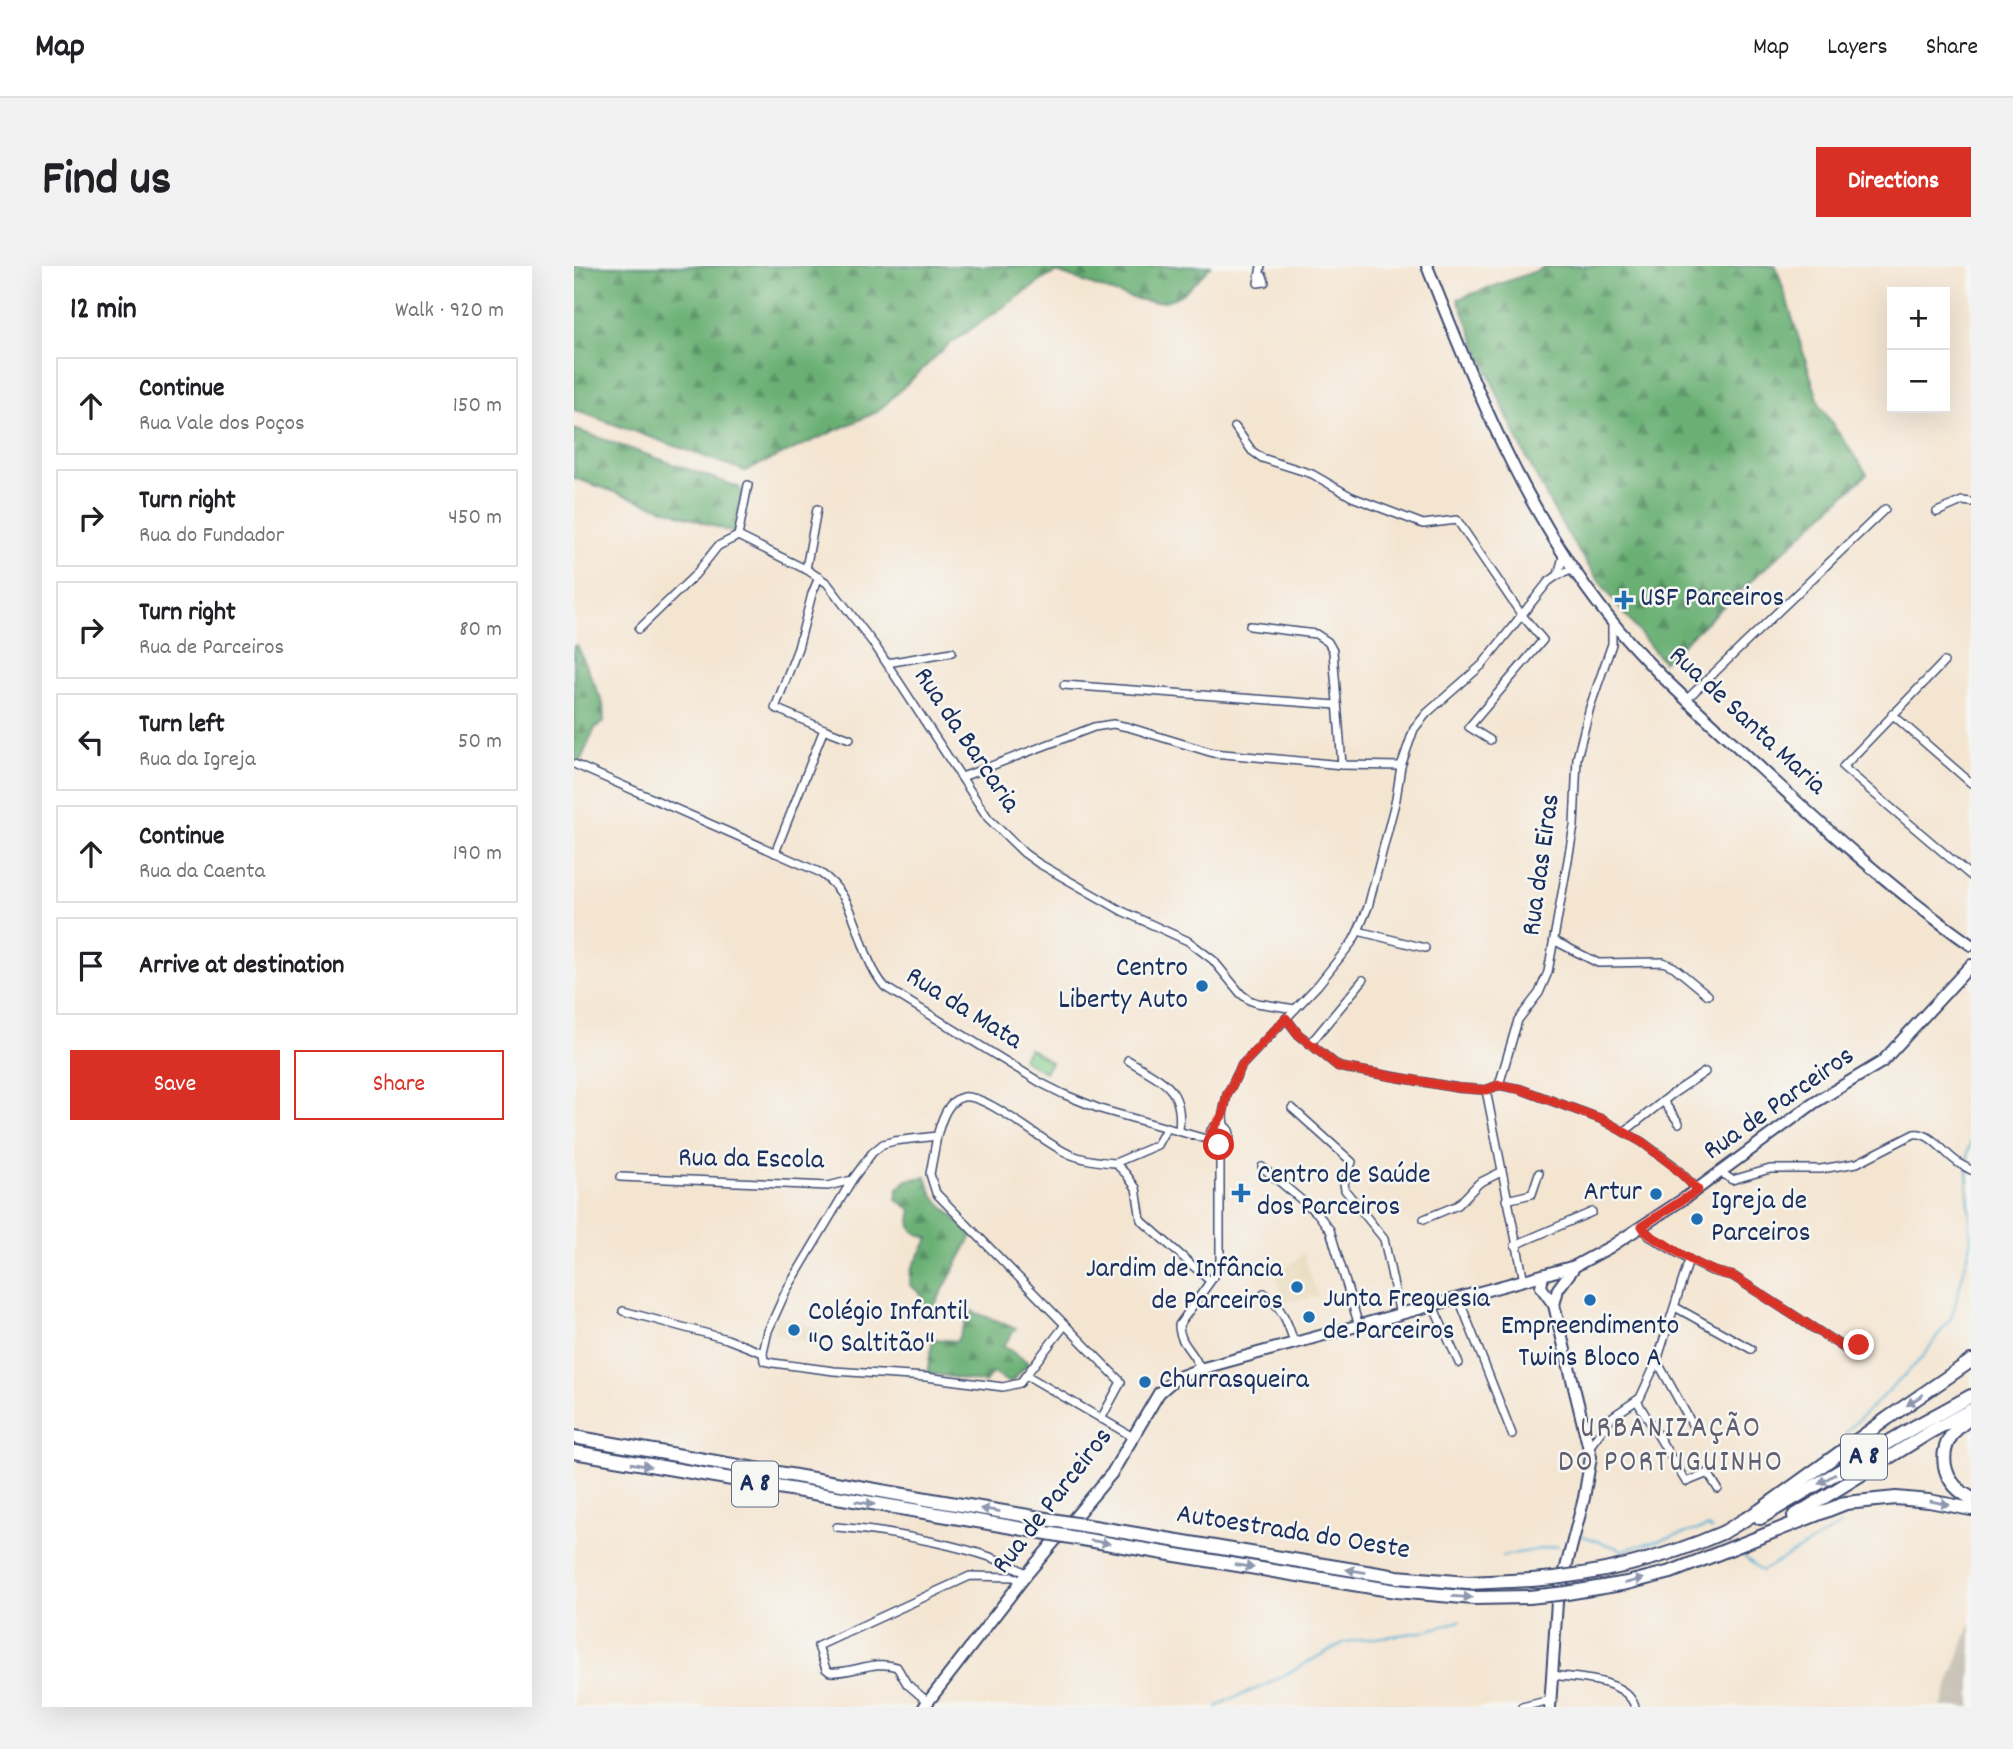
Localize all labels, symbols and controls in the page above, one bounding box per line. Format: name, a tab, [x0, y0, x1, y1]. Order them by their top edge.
text: Map	[35, 25, 85, 72]
text: Map	[1753, 31, 1789, 65]
text: Layers	[1827, 31, 1888, 65]
text: Share	[1926, 31, 1978, 65]
text: Find us	[42, 147, 171, 217]
button: Directions	[1816, 147, 1971, 217]
map controls	[1887, 287, 1950, 413]
button: +	[1887, 287, 1950, 350]
text: 12 min	[70, 290, 137, 333]
text: Walk · 920 m	[395, 295, 504, 328]
button: −	[1887, 350, 1950, 413]
text: Continue	[139, 371, 224, 408]
icon: ahead	[72, 387, 110, 425]
text: 150 m	[453, 390, 502, 423]
text: Rua Vale dos Poços	[139, 408, 305, 441]
text: Turn right	[139, 483, 236, 520]
icon: right	[72, 499, 110, 537]
text: 450 m	[448, 502, 502, 535]
text: Rua do Fundador	[139, 520, 284, 553]
place label: USF Parceiros	[1640, 580, 1784, 620]
marker: USF Parceiros	[1614, 590, 1634, 610]
text: Turn right	[139, 595, 236, 632]
icon: right	[72, 611, 110, 649]
text: 80 m	[459, 614, 502, 647]
text: Rua de Parceiros	[139, 632, 284, 665]
street label: Rua de Santa Maria	[1658, 638, 1835, 807]
street label: Rua da Barcaria	[902, 660, 1029, 822]
text: Turn left	[139, 707, 225, 744]
icon: left	[72, 723, 110, 761]
text: 50 m	[458, 726, 502, 759]
text: Rua da Igreja	[139, 744, 256, 777]
street label: Rua das Eiras	[1513, 791, 1573, 939]
text: Continue	[139, 819, 224, 856]
icon: ahead	[72, 835, 110, 873]
text: 190 m	[453, 838, 502, 871]
text: Rua da Caenta	[139, 856, 265, 889]
icon: arrive	[72, 947, 110, 985]
text: Arrive at destination	[139, 948, 344, 985]
place label: Centro Liberty Auto	[1058, 950, 1188, 1022]
street label: Rua da Mata	[897, 958, 1030, 1062]
marker: Centro Liberty Auto	[1194, 978, 1210, 994]
street label: Rua de Parceiros	[1696, 1038, 1864, 1172]
button: Save	[70, 1050, 280, 1120]
button: Share	[294, 1050, 504, 1120]
route start	[1203, 1129, 1234, 1160]
street label: Rua da Escola	[678, 1140, 825, 1182]
place label: Centro de Saúde dos Parceiros	[1257, 1157, 1431, 1229]
place label: Artur	[1584, 1174, 1643, 1214]
marker: Centro de Saúde dos Parceiros	[1231, 1183, 1251, 1203]
place label: Igreja de Parceiros	[1711, 1183, 1811, 1255]
marker: Artur	[1648, 1186, 1664, 1202]
marker: Igreja de Parceiros	[1689, 1211, 1705, 1227]
place label: Jardim de Infância de Parceiros	[1086, 1251, 1284, 1323]
marker: Jardim de Infância de Parceiros	[1289, 1279, 1305, 1295]
place label: Junta Freguesia de Parceiros	[1323, 1281, 1491, 1353]
marker: Empreendimento Twins Bloco A	[1582, 1292, 1598, 1308]
place label: Colégio Infantil "O Saltitão"	[808, 1294, 969, 1366]
place label: Empreendimento Twins Bloco A	[1501, 1308, 1679, 1380]
marker: Junta Freguesia de Parceiros	[1301, 1309, 1317, 1325]
marker: Colégio Infantil "O Saltitão"	[786, 1322, 802, 1338]
route end	[1843, 1329, 1874, 1360]
place label: Churrasqueira	[1159, 1362, 1310, 1402]
marker: Churrasqueira	[1137, 1374, 1153, 1390]
one-way arrow	[1905, 1393, 1924, 1406]
district label: URBANIZAÇÃO DO PORTUGUINHO	[1558, 1409, 1784, 1486]
street label: Rua de Parceiros	[984, 1420, 1124, 1584]
road number: A 8	[1841, 1434, 1887, 1480]
one-way arrow	[630, 1460, 652, 1471]
road number: A 8	[732, 1462, 778, 1506]
one-way arrow	[1818, 1473, 1837, 1486]
street label: Autoestrada do Oeste	[1174, 1496, 1412, 1572]
one-way arrow	[855, 1498, 877, 1509]
one-way arrow	[1929, 1498, 1951, 1509]
one-way arrow	[979, 1504, 1001, 1515]
one-way arrow	[1089, 1537, 1111, 1548]
one-way arrow	[1233, 1561, 1255, 1572]
one-way arrow	[1345, 1565, 1367, 1576]
one-way arrow	[1623, 1575, 1645, 1586]
one-way arrow	[1452, 1592, 1474, 1603]

